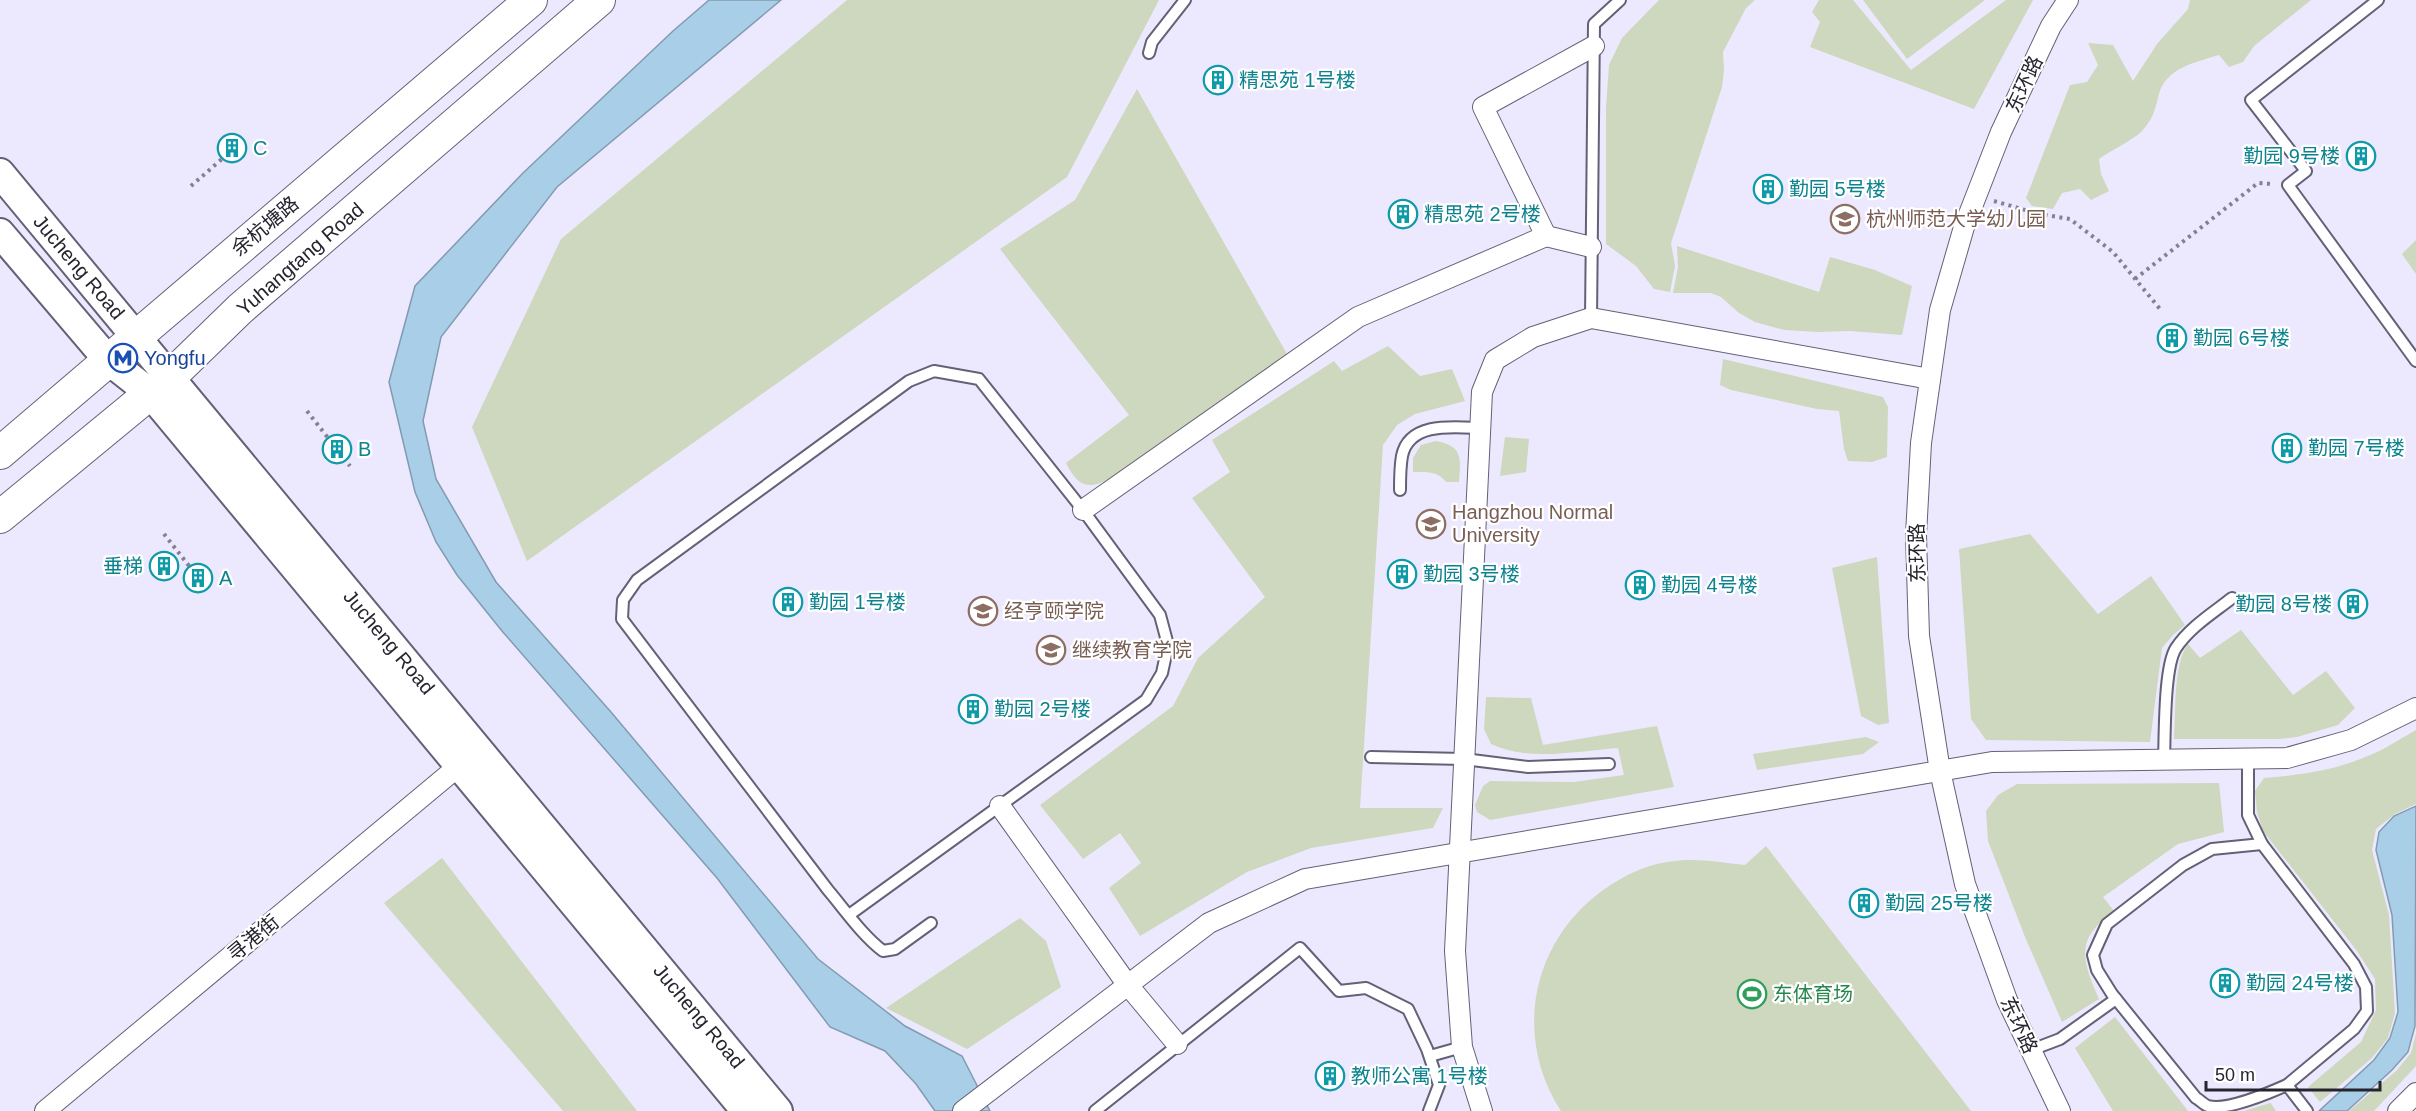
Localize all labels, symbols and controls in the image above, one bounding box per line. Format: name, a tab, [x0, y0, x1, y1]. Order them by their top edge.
street label: 东环路	[2001, 52, 2047, 116]
building icon: 精思苑 1号楼	[1202, 64, 1234, 96]
place label: 精思苑 1号楼	[1239, 69, 1356, 91]
building icon: C	[216, 132, 248, 164]
place label: C	[253, 137, 267, 159]
building icon: 勤园 9号楼	[2345, 140, 2377, 172]
place label: 勤园 9号楼	[2243, 145, 2340, 167]
building icon: 勤园 5号楼	[1752, 173, 1784, 205]
place label: 勤园 5号楼	[1789, 178, 1886, 200]
street label: 余杭塘路	[227, 192, 303, 260]
street label: Yuhangtang Road	[232, 198, 368, 320]
building icon: 精思苑 2号楼	[1387, 198, 1419, 230]
place label: 精思苑 2号楼	[1424, 203, 1541, 225]
school or university icon: 杭州师范大学幼儿园	[1829, 203, 1861, 235]
place label: 杭州师范大学幼儿园	[1866, 208, 2046, 230]
street label: Jucheng Road	[29, 211, 129, 323]
building icon: 勤园 6号楼	[2156, 322, 2188, 354]
place label: 勤园 6号楼	[2193, 327, 2290, 349]
metro station icon: Yongfu	[107, 342, 139, 374]
place label: Yongfu	[144, 347, 206, 369]
building icon: 勤园 7号楼	[2271, 432, 2303, 464]
building icon: B	[321, 433, 353, 465]
place label: 勤园 7号楼	[2308, 437, 2405, 459]
place label: B	[358, 438, 371, 460]
place label: Hangzhou Normal University	[1452, 501, 1613, 546]
school or university icon: Hangzhou Normal University	[1415, 508, 1447, 540]
street label: 东环路	[1905, 523, 1929, 583]
building icon: 垂梯	[148, 550, 180, 582]
place label: 垂梯	[103, 555, 143, 577]
building icon: 勤园 3号楼	[1386, 558, 1418, 590]
building icon: A	[182, 562, 214, 594]
place label: 勤园 3号楼	[1423, 563, 1520, 585]
place label: A	[219, 567, 233, 589]
building icon: 勤园 4号楼	[1624, 569, 1656, 601]
place label: 勤园 4号楼	[1661, 574, 1758, 596]
street label: Jucheng Road	[339, 586, 439, 698]
building icon: 勤园 1号楼	[772, 586, 804, 618]
building icon: 勤园 8号楼	[2337, 588, 2369, 620]
place label: 勤园 1号楼	[809, 591, 906, 613]
place label: 勤园 8号楼	[2235, 593, 2332, 615]
school or university icon: 经亨颐学院	[967, 595, 999, 627]
place label: 经亨颐学院	[1004, 600, 1104, 622]
school or university icon: 继续教育学院	[1035, 634, 1067, 666]
place label: 继续教育学院	[1072, 639, 1192, 661]
building icon: 勤园 2号楼	[957, 693, 989, 725]
place label: 勤园 2号楼	[994, 698, 1091, 720]
building icon: 勤园 25号楼	[1848, 887, 1880, 919]
place label: 勤园 25号楼	[1885, 892, 1993, 914]
street label: 寻港街	[223, 910, 283, 966]
street label: Jucheng Road	[649, 960, 749, 1072]
building icon: 勤园 24号楼	[2209, 967, 2241, 999]
place label: 勤园 24号楼	[2246, 972, 2354, 994]
sports icon: 东体育场	[1736, 978, 1768, 1010]
place label: 东体育场	[1773, 983, 1853, 1005]
street label: 东环路	[1996, 993, 2042, 1057]
scale bar	[2206, 1054, 2380, 1092]
building icon: 教师公寓 1号楼	[1314, 1060, 1346, 1092]
place label: 教师公寓 1号楼	[1351, 1065, 1488, 1087]
text: 50 m	[2215, 1065, 2255, 1085]

